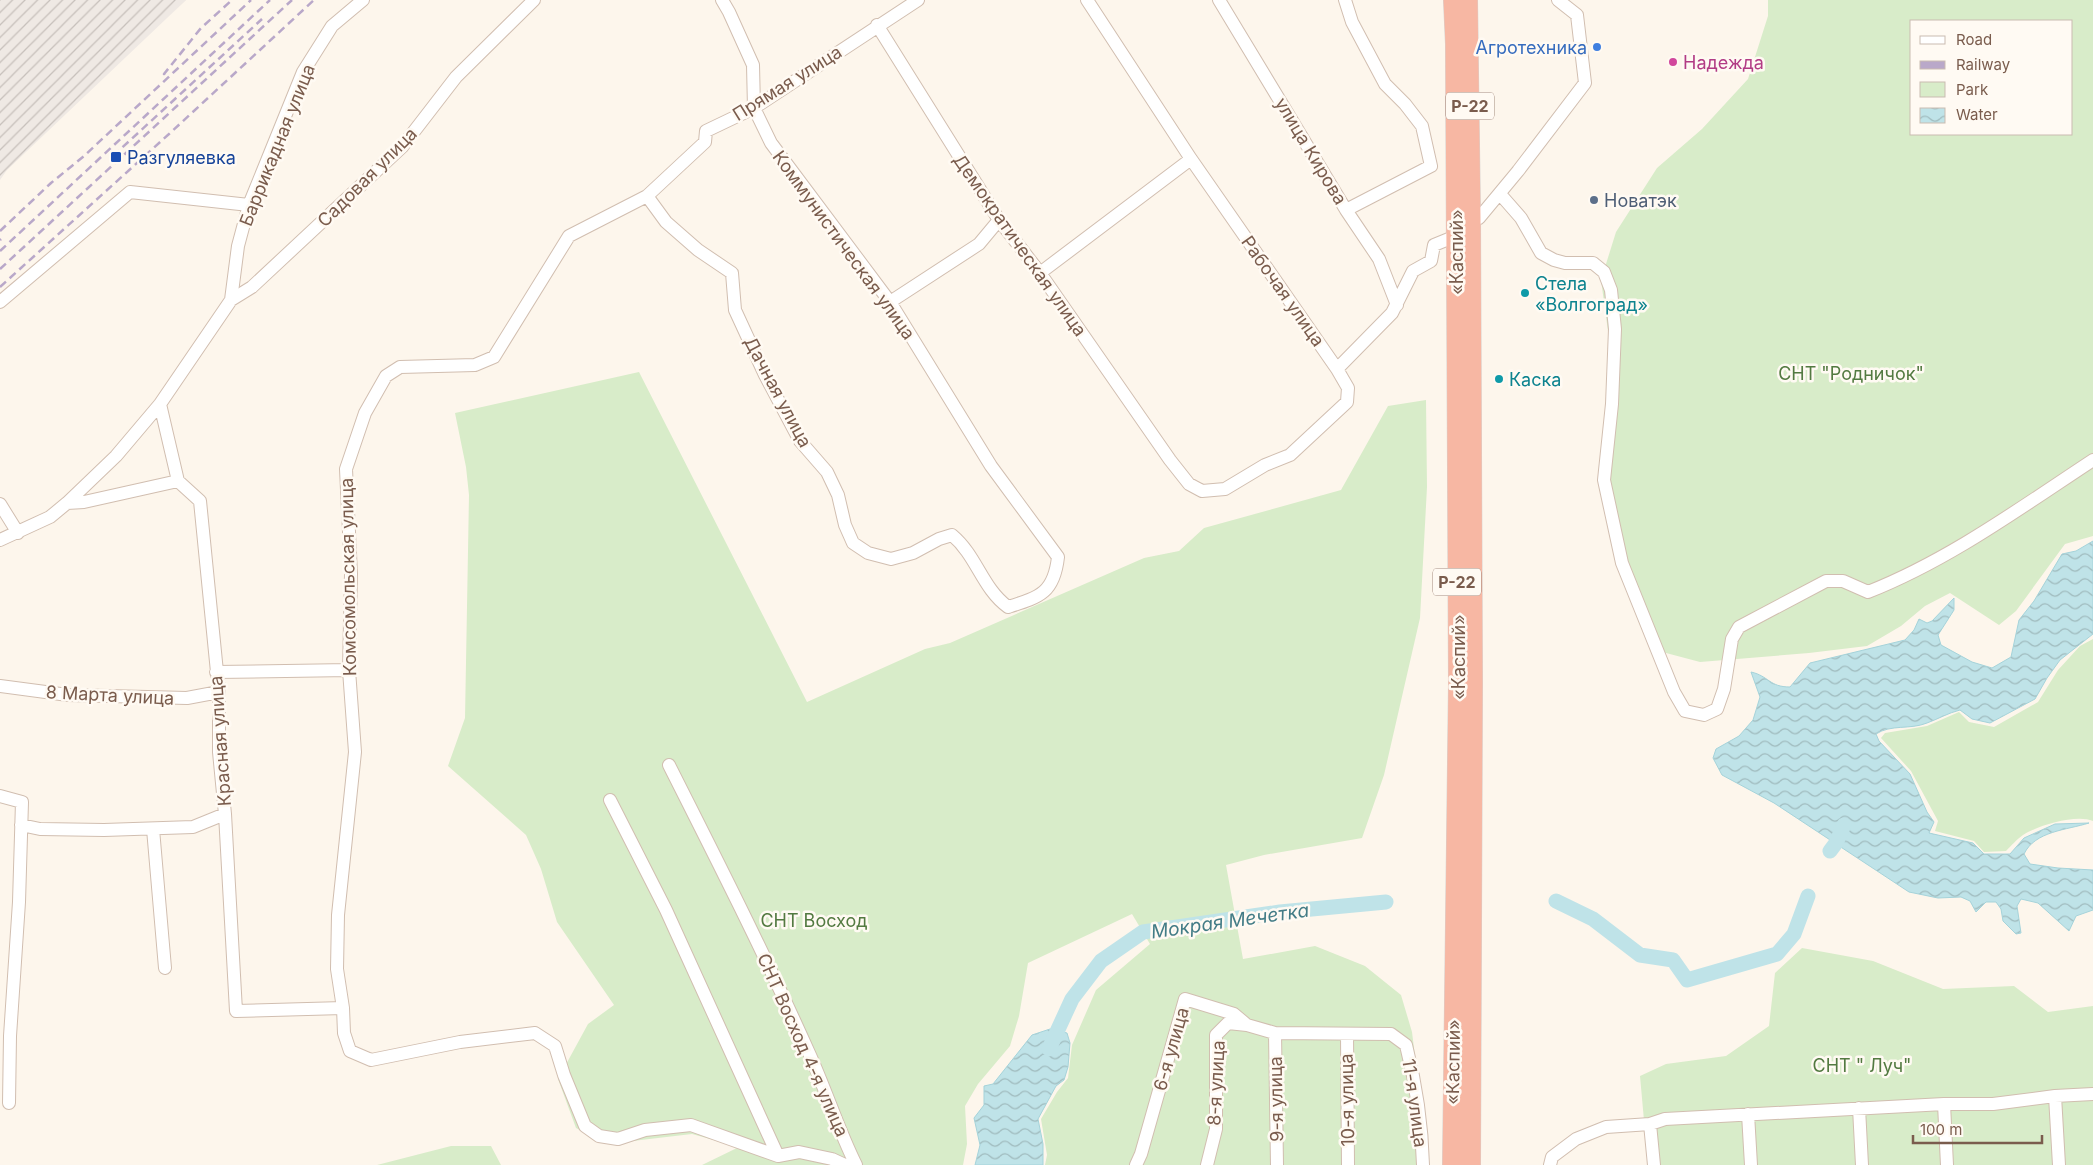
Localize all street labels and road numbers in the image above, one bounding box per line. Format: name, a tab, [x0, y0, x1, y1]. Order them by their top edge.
street label: Прямая улица	[729, 41, 845, 125]
street label: Баррикадная улица	[235, 61, 319, 229]
road number: Р-22	[1446, 92, 1494, 120]
street label: улица Кирова	[1271, 94, 1351, 208]
street label: Садовая улица	[313, 123, 421, 231]
street label: Коммунистическая улица	[768, 147, 920, 343]
street label: Демократическая улица	[949, 150, 1091, 340]
street label: «Каспий»	[1446, 209, 1467, 295]
street label: Рабочая улица	[1237, 232, 1329, 350]
street label: Дачная улица	[740, 333, 816, 451]
street label: Комсомольская улица	[336, 478, 360, 676]
road number: Р-22	[1433, 568, 1481, 596]
street label: «Каспий»	[1448, 614, 1469, 700]
street label: Красная улица	[205, 675, 235, 807]
street label: 8 Марта улица	[45, 681, 175, 709]
street label: СНТ Восход 4-я улица	[753, 950, 853, 1140]
street label: 6-я улица	[1149, 1005, 1193, 1093]
street label: «Каспий»	[1442, 1019, 1464, 1105]
street label: 8-я улица	[1203, 1040, 1229, 1126]
street label: 10-я улица	[1336, 1053, 1358, 1147]
street label: 9-я улица	[1265, 1056, 1287, 1142]
street label: 11-я улица	[1398, 1057, 1432, 1149]

